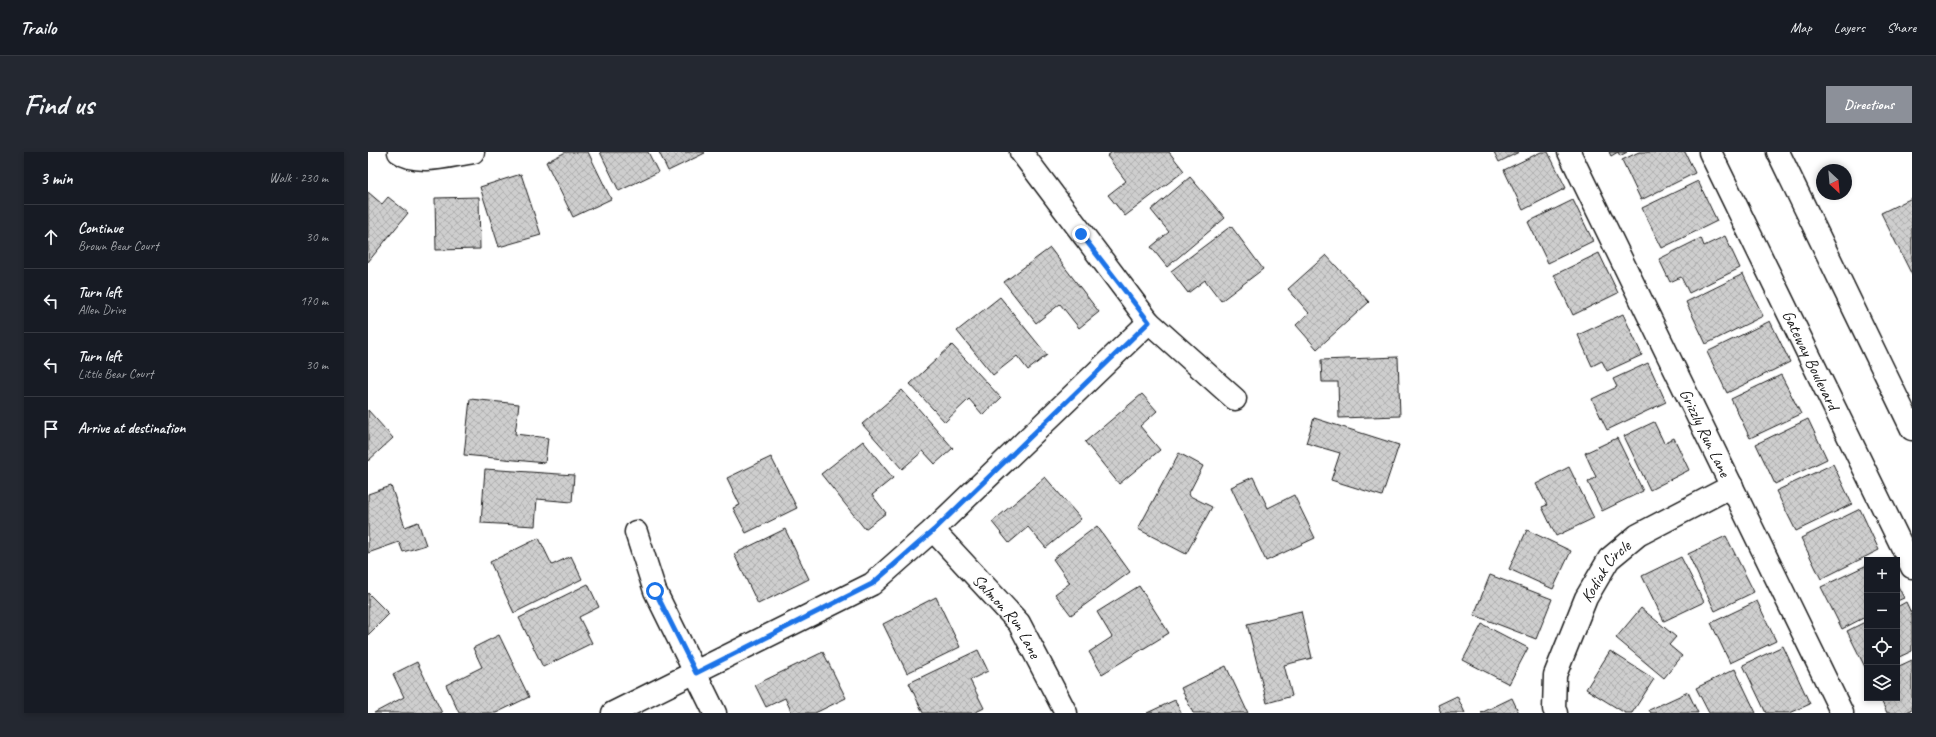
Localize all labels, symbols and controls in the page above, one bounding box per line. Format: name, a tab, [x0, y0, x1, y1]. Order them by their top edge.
text: Trailo	[20, 16, 56, 40]
text: Map	[1790, 19, 1812, 36]
text: Layers	[1834, 19, 1865, 36]
text: Share	[1887, 19, 1916, 36]
button: Directions	[1826, 86, 1912, 123]
text: Find us	[24, 87, 94, 122]
north arrow	[1816, 164, 1852, 200]
text: 3 min	[40, 168, 73, 189]
text: Walk · 230 m	[269, 170, 328, 186]
text: Continue	[78, 219, 123, 238]
route end	[1072, 225, 1090, 243]
icon: ahead	[40, 226, 62, 248]
text: 30 m	[306, 229, 328, 245]
text: Brown Bear Court	[78, 238, 158, 254]
text: Turn left	[78, 283, 121, 302]
icon: left	[40, 290, 62, 312]
text: 170 m	[300, 293, 328, 309]
text: Allen Drive	[78, 302, 125, 318]
street label: Gateway Boulevard	[1778, 307, 1845, 415]
text: Turn left	[78, 347, 121, 366]
icon: left	[40, 354, 62, 376]
text: 30 m	[306, 357, 328, 373]
text: Little Bear Court	[78, 366, 153, 382]
street label: Grizzly Run Lane	[1675, 385, 1736, 481]
icon: arrive	[40, 418, 62, 440]
text: Arrive at destination	[78, 419, 185, 438]
street label: Kodiak Circle	[1576, 534, 1636, 606]
map controls	[1864, 557, 1900, 701]
button: +	[1864, 557, 1900, 593]
street label: Salmon Run Lane	[968, 569, 1047, 663]
route start	[646, 582, 664, 600]
button: −	[1864, 593, 1900, 629]
button: locate	[1864, 629, 1900, 665]
button: layers	[1864, 665, 1900, 701]

